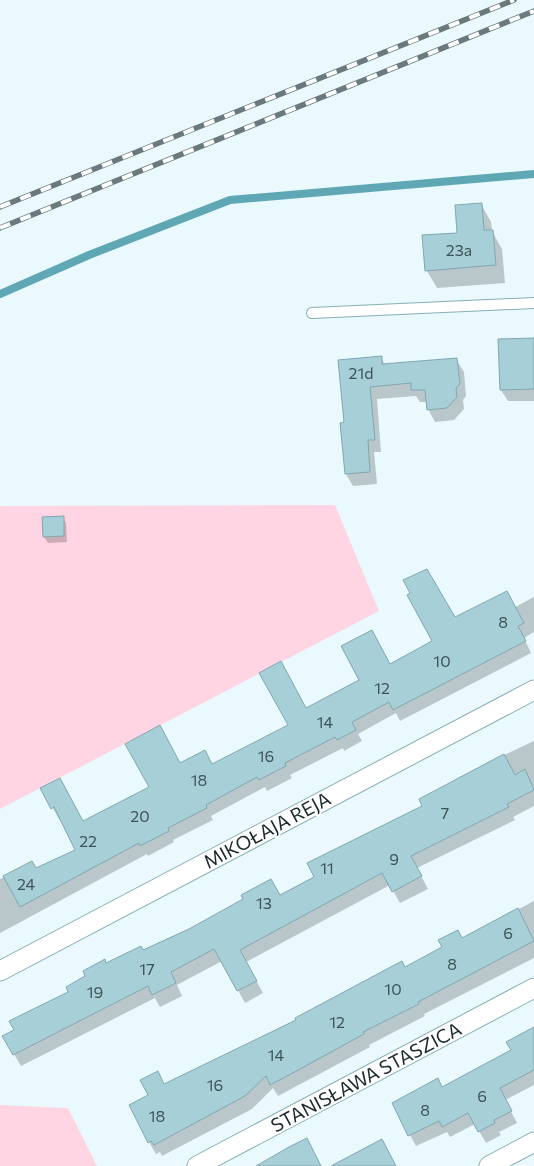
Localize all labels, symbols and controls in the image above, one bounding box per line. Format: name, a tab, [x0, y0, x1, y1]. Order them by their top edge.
house number: 23a	[446, 240, 472, 259]
house number: 21d	[349, 363, 373, 382]
house number: 8	[498, 612, 508, 631]
house number: 10	[433, 651, 451, 670]
house number: 12	[374, 678, 390, 697]
house number: 14	[317, 712, 334, 731]
house number: 16	[258, 746, 274, 765]
house number: 18	[191, 770, 207, 789]
street label: MIKOŁAJA REJA	[199, 786, 334, 873]
house number: 7	[441, 803, 449, 822]
house number: 20	[130, 806, 150, 825]
house number: 22	[79, 831, 97, 850]
house number: 9	[389, 849, 399, 868]
house number: 11	[320, 858, 334, 877]
house number: 24	[17, 874, 35, 893]
house number: 13	[256, 893, 272, 912]
house number: 6	[503, 923, 513, 942]
house number: 8	[447, 954, 457, 973]
house number: 17	[139, 959, 155, 978]
house number: 10	[384, 979, 402, 998]
house number: 19	[87, 982, 103, 1001]
house number: 12	[329, 1012, 345, 1031]
street label: STANISŁAWA STASZICA	[266, 1016, 465, 1137]
house number: 14	[268, 1045, 285, 1064]
house number: 16	[207, 1075, 223, 1094]
house number: 6	[477, 1086, 487, 1105]
house number: 8	[420, 1100, 430, 1119]
house number: 18	[149, 1106, 165, 1125]

